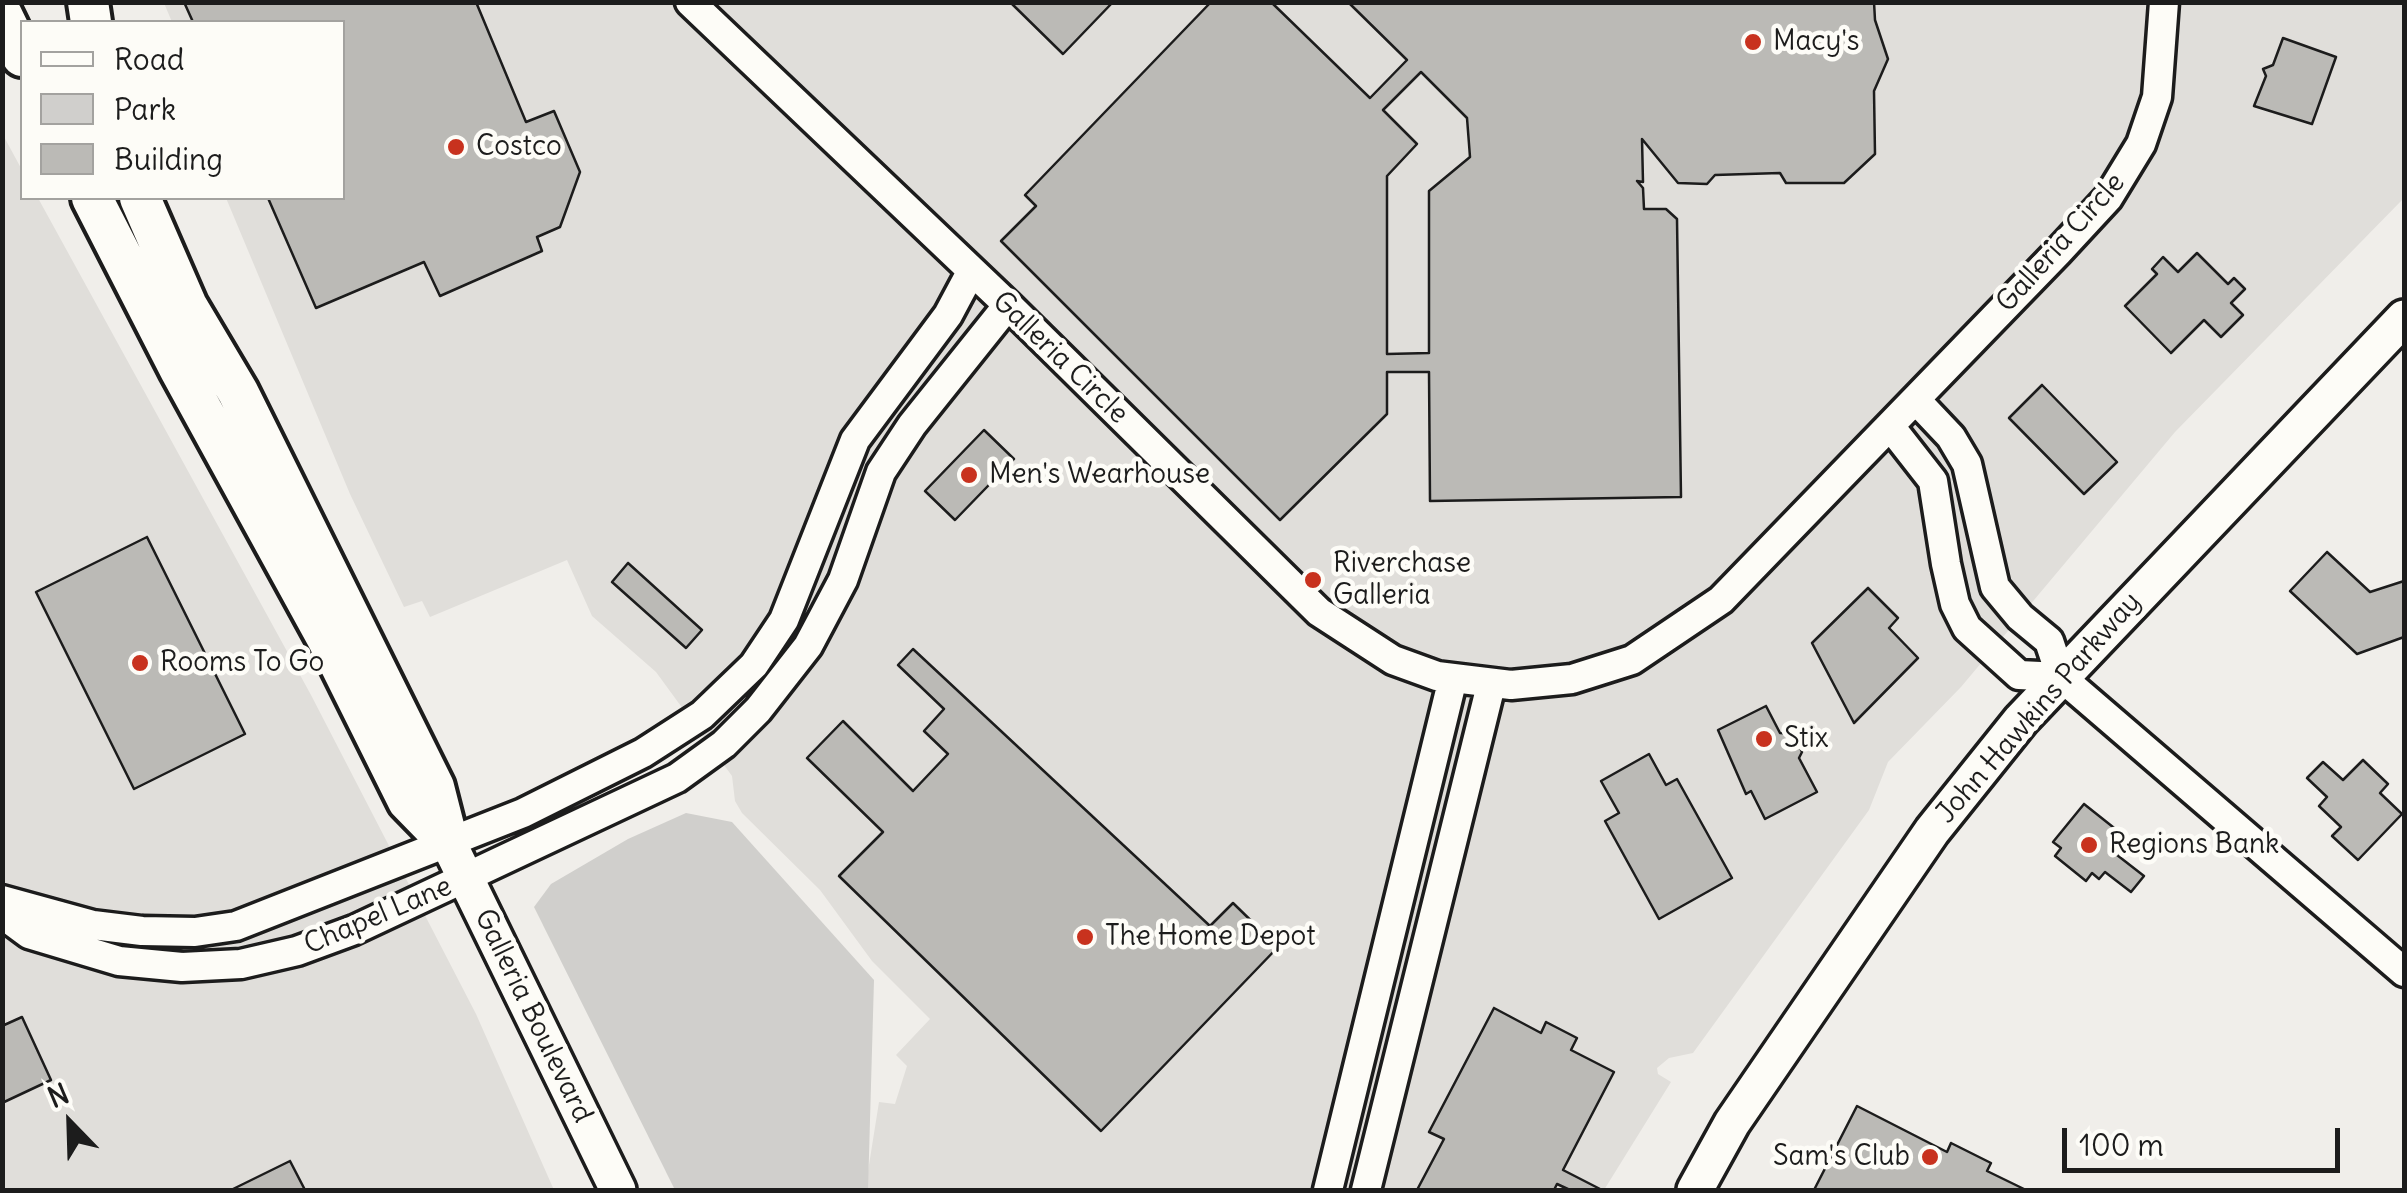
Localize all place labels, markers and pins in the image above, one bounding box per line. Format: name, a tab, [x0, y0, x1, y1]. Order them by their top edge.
place label: Macy's	[1773, 25, 1860, 59]
marker: Macy's	[1742, 31, 1764, 53]
place label: Costco	[476, 130, 562, 164]
marker: Costco	[445, 136, 467, 158]
place label: Men's Wearhouse	[989, 458, 1210, 492]
marker: Men's Wearhouse	[958, 464, 980, 486]
place label: Riverchase Galleria	[1333, 547, 1471, 613]
marker: Riverchase Galleria	[1302, 569, 1324, 591]
place label: Rooms To Go	[160, 646, 324, 680]
marker: Rooms To Go	[129, 652, 151, 674]
place label: Stix	[1784, 722, 1829, 756]
marker: Stix	[1753, 728, 1775, 750]
place label: Regions Bank	[2109, 828, 2279, 862]
marker: Regions Bank	[2078, 834, 2100, 856]
place label: The Home Depot	[1105, 920, 1316, 954]
marker: The Home Depot	[1074, 926, 1096, 948]
place label: Sam's Club	[1773, 1140, 1910, 1174]
marker: Sam's Club	[1919, 1146, 1941, 1168]

